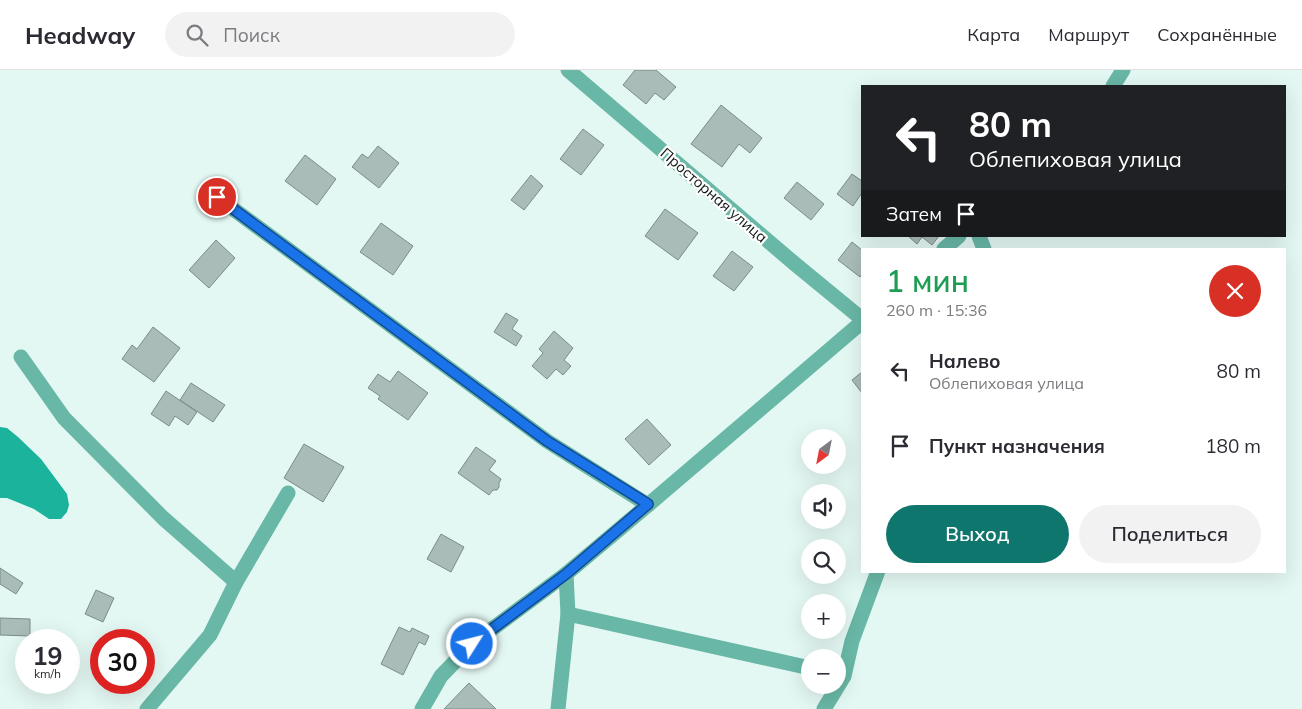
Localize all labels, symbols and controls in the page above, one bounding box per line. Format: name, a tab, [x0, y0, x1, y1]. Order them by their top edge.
search box	[165, 12, 515, 57]
text: Headway	[25, 20, 135, 50]
icon: search	[183, 21, 211, 49]
text: Поиск	[223, 23, 280, 47]
text: Карта	[967, 23, 1020, 46]
text: Маршрут	[1048, 23, 1129, 46]
text: Сохранённые	[1157, 23, 1277, 46]
text: 80 m	[969, 102, 1052, 146]
icon: left	[886, 105, 951, 170]
street label: Просторная улица	[657, 143, 771, 247]
text: Облепиховая улица	[969, 145, 1182, 173]
pin	[196, 176, 238, 218]
icon: arrive	[203, 183, 231, 211]
icon: arrive	[952, 200, 980, 228]
text: Затем	[886, 202, 942, 226]
text: 1 мин	[886, 262, 969, 300]
button: close	[1209, 265, 1261, 317]
text: 260 m · 15:36	[886, 300, 987, 320]
text: Налево	[929, 349, 1001, 373]
icon: left	[886, 357, 914, 385]
text: 80 m	[1217, 359, 1261, 383]
text: Облепиховая улица	[929, 373, 1084, 393]
north arrow	[801, 429, 846, 474]
map controls	[801, 429, 846, 694]
icon: arrive	[886, 432, 914, 460]
text: Пункт назначения	[929, 434, 1105, 458]
text: 180 m	[1205, 434, 1261, 458]
button: sound	[801, 484, 846, 529]
button: Выход	[886, 505, 1069, 563]
button: Поделиться	[1079, 505, 1261, 563]
button: search	[801, 539, 846, 584]
button: +	[801, 594, 846, 639]
position arrow	[445, 617, 497, 669]
speed limit sign: 30	[90, 629, 155, 694]
text: 19	[32, 640, 63, 671]
button: −	[801, 649, 846, 694]
text: km/h	[34, 666, 61, 681]

